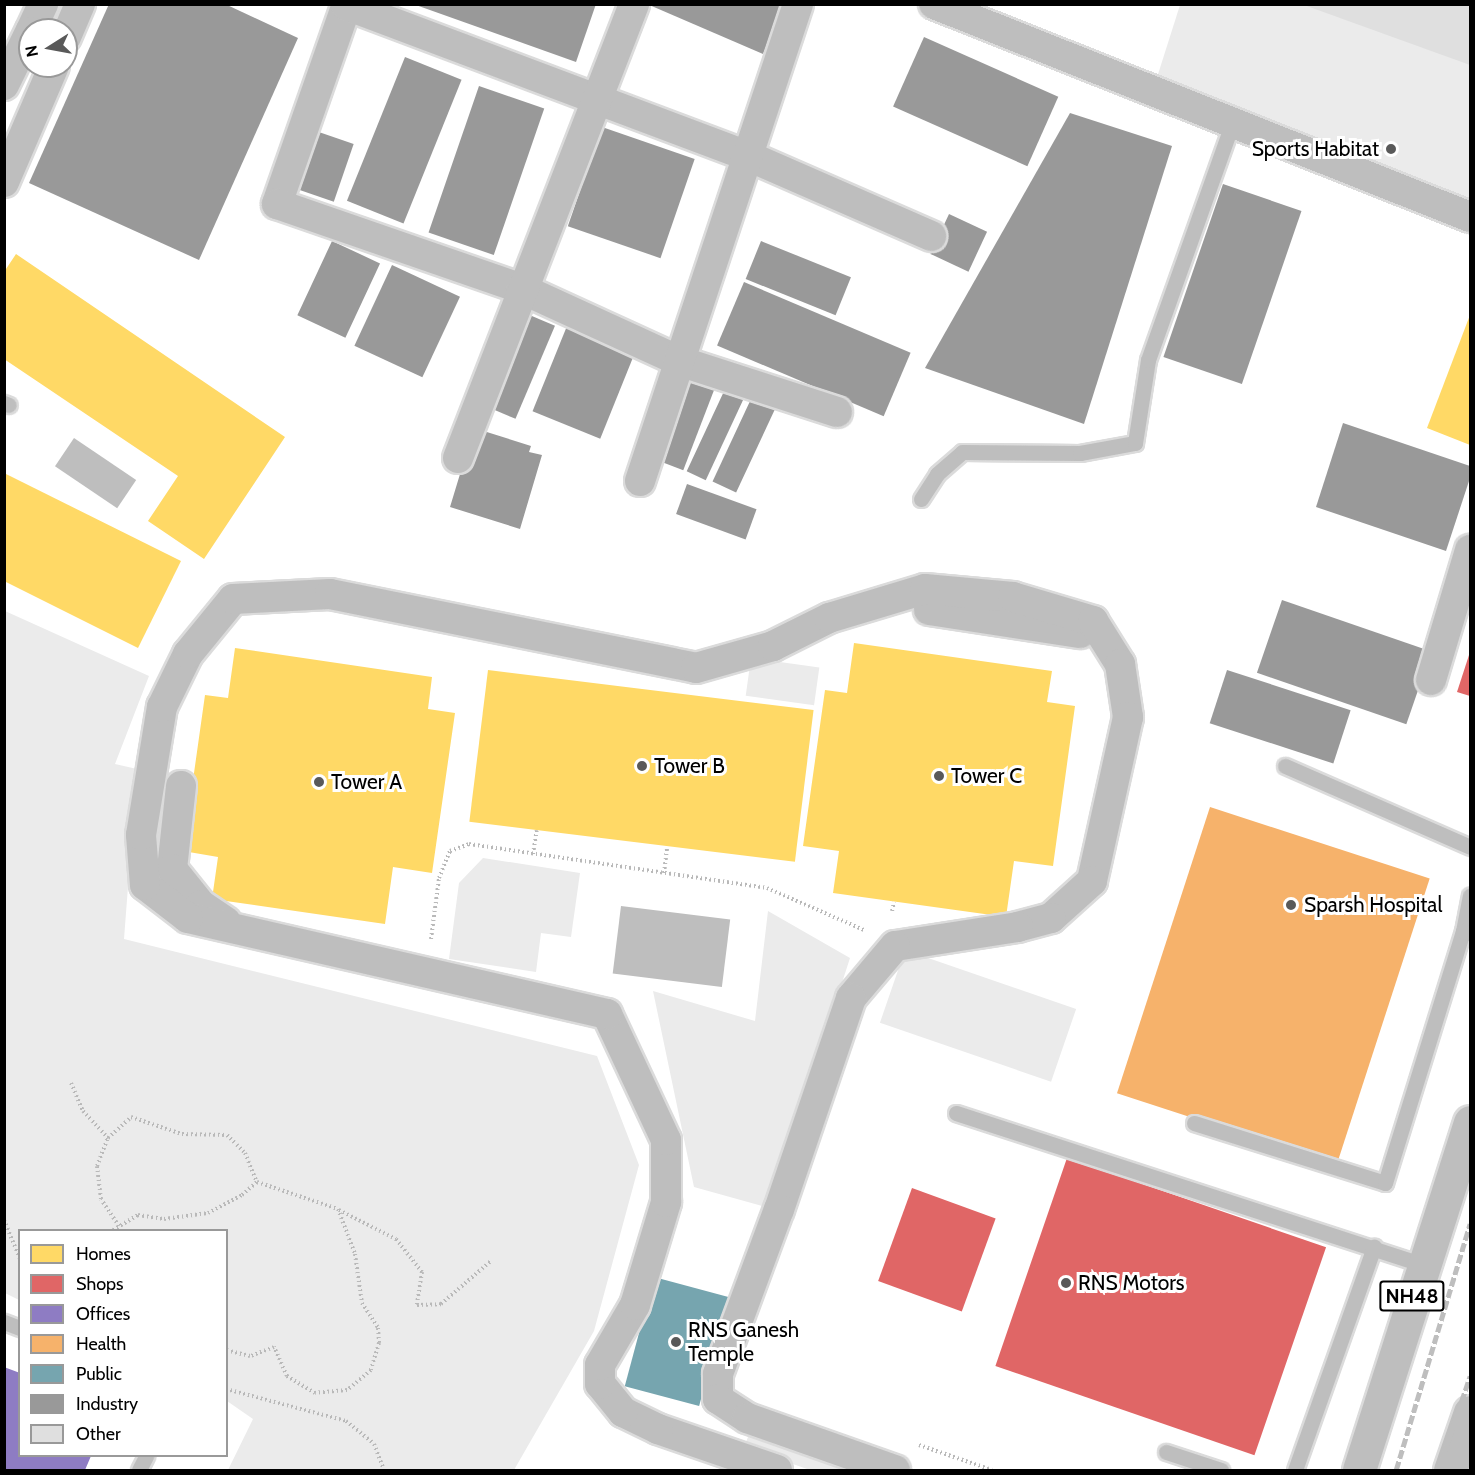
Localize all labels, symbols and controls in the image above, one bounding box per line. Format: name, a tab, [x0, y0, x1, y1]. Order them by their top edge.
north arrow	[18, 18, 78, 78]
text: N	[21, 44, 42, 59]
place label: Sports Habitat	[1252, 136, 1379, 162]
marker: Sports Habitat	[1384, 142, 1398, 156]
place label: Tower B	[654, 753, 725, 779]
marker: Tower B	[635, 759, 649, 773]
place label: Tower C	[951, 763, 1022, 789]
place label: Tower A	[331, 769, 402, 795]
marker: Tower C	[932, 769, 946, 783]
marker: Tower A	[312, 775, 326, 789]
place label: Sparsh Hospital	[1304, 892, 1442, 918]
marker: Sparsh Hospital	[1282, 896, 1300, 914]
legend	[18, 1229, 228, 1457]
text: Homes	[76, 1243, 131, 1265]
place label: RNS Motors	[1078, 1270, 1185, 1296]
text: Shops	[76, 1273, 124, 1295]
marker: RNS Motors	[1059, 1276, 1073, 1290]
road number: NH48	[1379, 1279, 1445, 1313]
text: Offices	[76, 1303, 130, 1325]
place label: RNS Ganesh Temple	[688, 1317, 799, 1367]
text: Health	[76, 1333, 126, 1355]
marker: RNS Ganesh Temple	[669, 1335, 683, 1349]
text: Public	[76, 1363, 122, 1385]
text: Industry	[76, 1393, 138, 1415]
text: Other	[76, 1423, 121, 1445]

